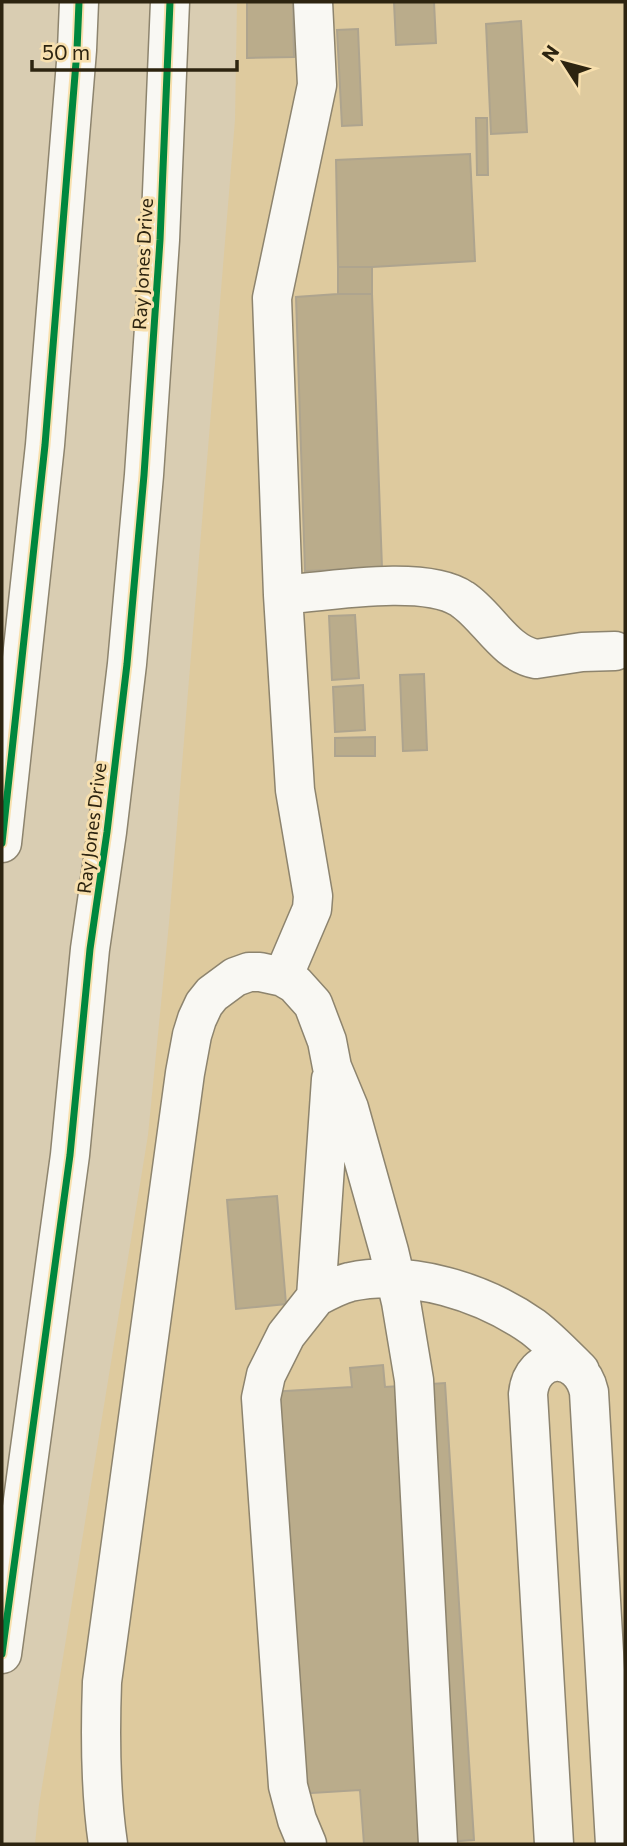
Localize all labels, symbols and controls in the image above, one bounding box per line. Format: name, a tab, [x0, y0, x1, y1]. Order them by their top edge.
scale bar	[32, 28, 236, 72]
north arrow	[529, 28, 599, 98]
text: 50 m	[42, 39, 90, 64]
text: N	[536, 40, 563, 65]
street label: Ray Jones Drive	[127, 198, 157, 330]
street label: Ray Jones Drive	[72, 761, 110, 895]

